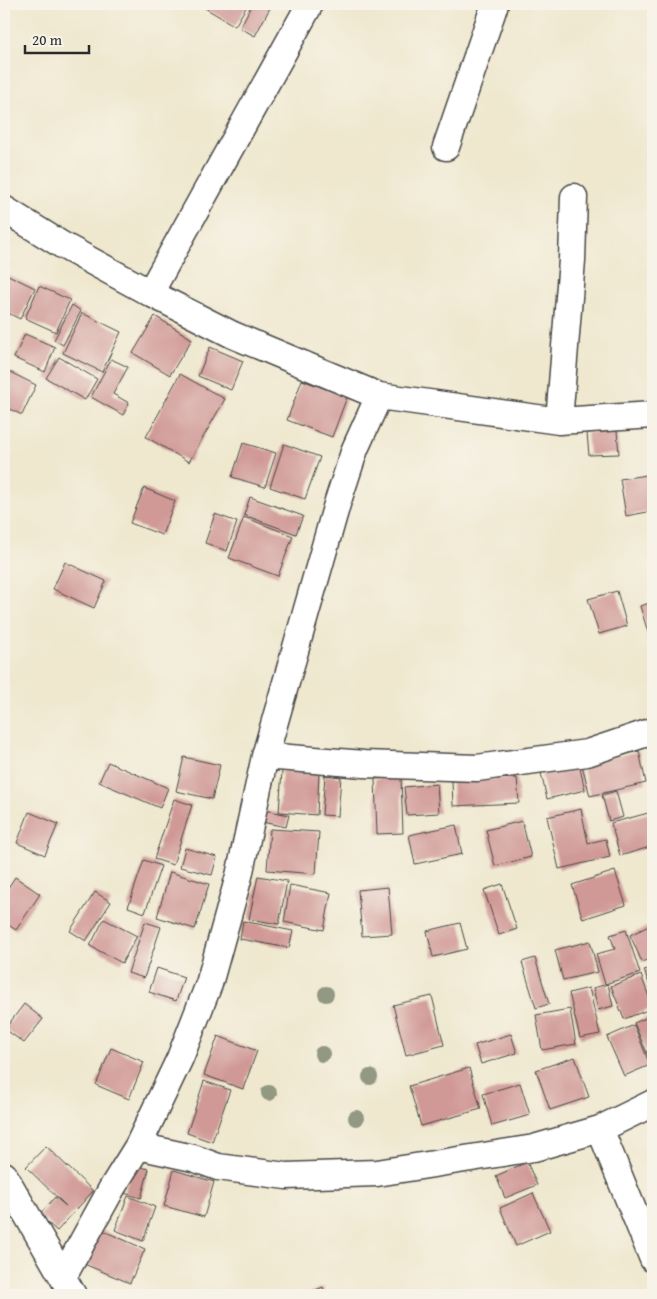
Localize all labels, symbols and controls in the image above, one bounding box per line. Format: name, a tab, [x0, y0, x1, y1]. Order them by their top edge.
scale bar	[25, 22, 89, 54]
text: 20 m	[32, 29, 63, 50]

